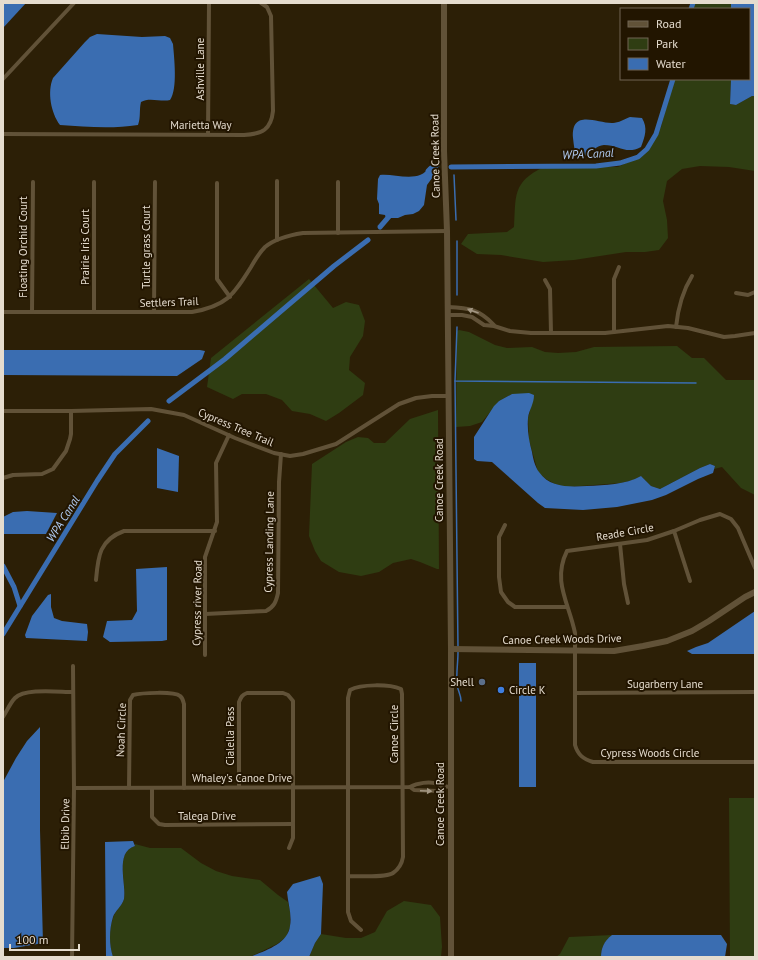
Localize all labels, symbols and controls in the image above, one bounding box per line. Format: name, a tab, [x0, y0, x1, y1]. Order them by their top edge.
legend	[620, 8, 750, 80]
text: Road	[656, 16, 681, 31]
text: Park	[656, 36, 678, 51]
street label: Ashville Lane	[193, 37, 207, 100]
text: Water	[656, 56, 686, 71]
street label: Canoe Creek Road	[427, 114, 443, 198]
street label: Marietta Way	[170, 118, 233, 132]
water label: WPA Canal	[562, 145, 615, 162]
street label: Floating Orchid Court	[16, 196, 30, 298]
street label: Turtle grass Court	[139, 205, 153, 289]
street label: Prairie Iris Court	[78, 209, 92, 285]
street label: Settlers Trail	[139, 294, 199, 310]
one-way arrow	[467, 307, 479, 313]
street label: Cypress Tree Trail	[196, 405, 277, 450]
street label: Canoe Creek Road	[432, 438, 446, 522]
street label: Cypress Landing Lane	[261, 491, 277, 593]
water label: WPA Canal	[42, 492, 83, 545]
street label: Reade Circle	[595, 520, 655, 544]
street label: Cypress river Road	[189, 560, 205, 646]
street label: Canoe Creek Woods Drive	[502, 631, 622, 647]
place label: Shell	[450, 675, 475, 689]
marker: Shell	[477, 677, 487, 687]
street label: Sugarberry Lane	[627, 677, 703, 691]
place label: Circle K	[509, 683, 546, 697]
marker: Circle K	[496, 685, 506, 695]
street label: Noah Circle	[113, 702, 129, 757]
street label: Canoe Circle	[387, 704, 401, 763]
street label: Cialella Pass	[223, 706, 237, 765]
street label: Cypress Woods Circle	[601, 746, 700, 760]
street label: Canoe Creek Road	[433, 762, 447, 846]
street label: Whaley's Canoe Drive	[192, 771, 293, 785]
one-way arrow	[420, 787, 432, 794]
street label: Elbib Drive	[58, 798, 72, 850]
street label: Talega Drive	[178, 809, 236, 823]
scale bar	[10, 926, 79, 952]
text: 100 m	[16, 932, 49, 947]

